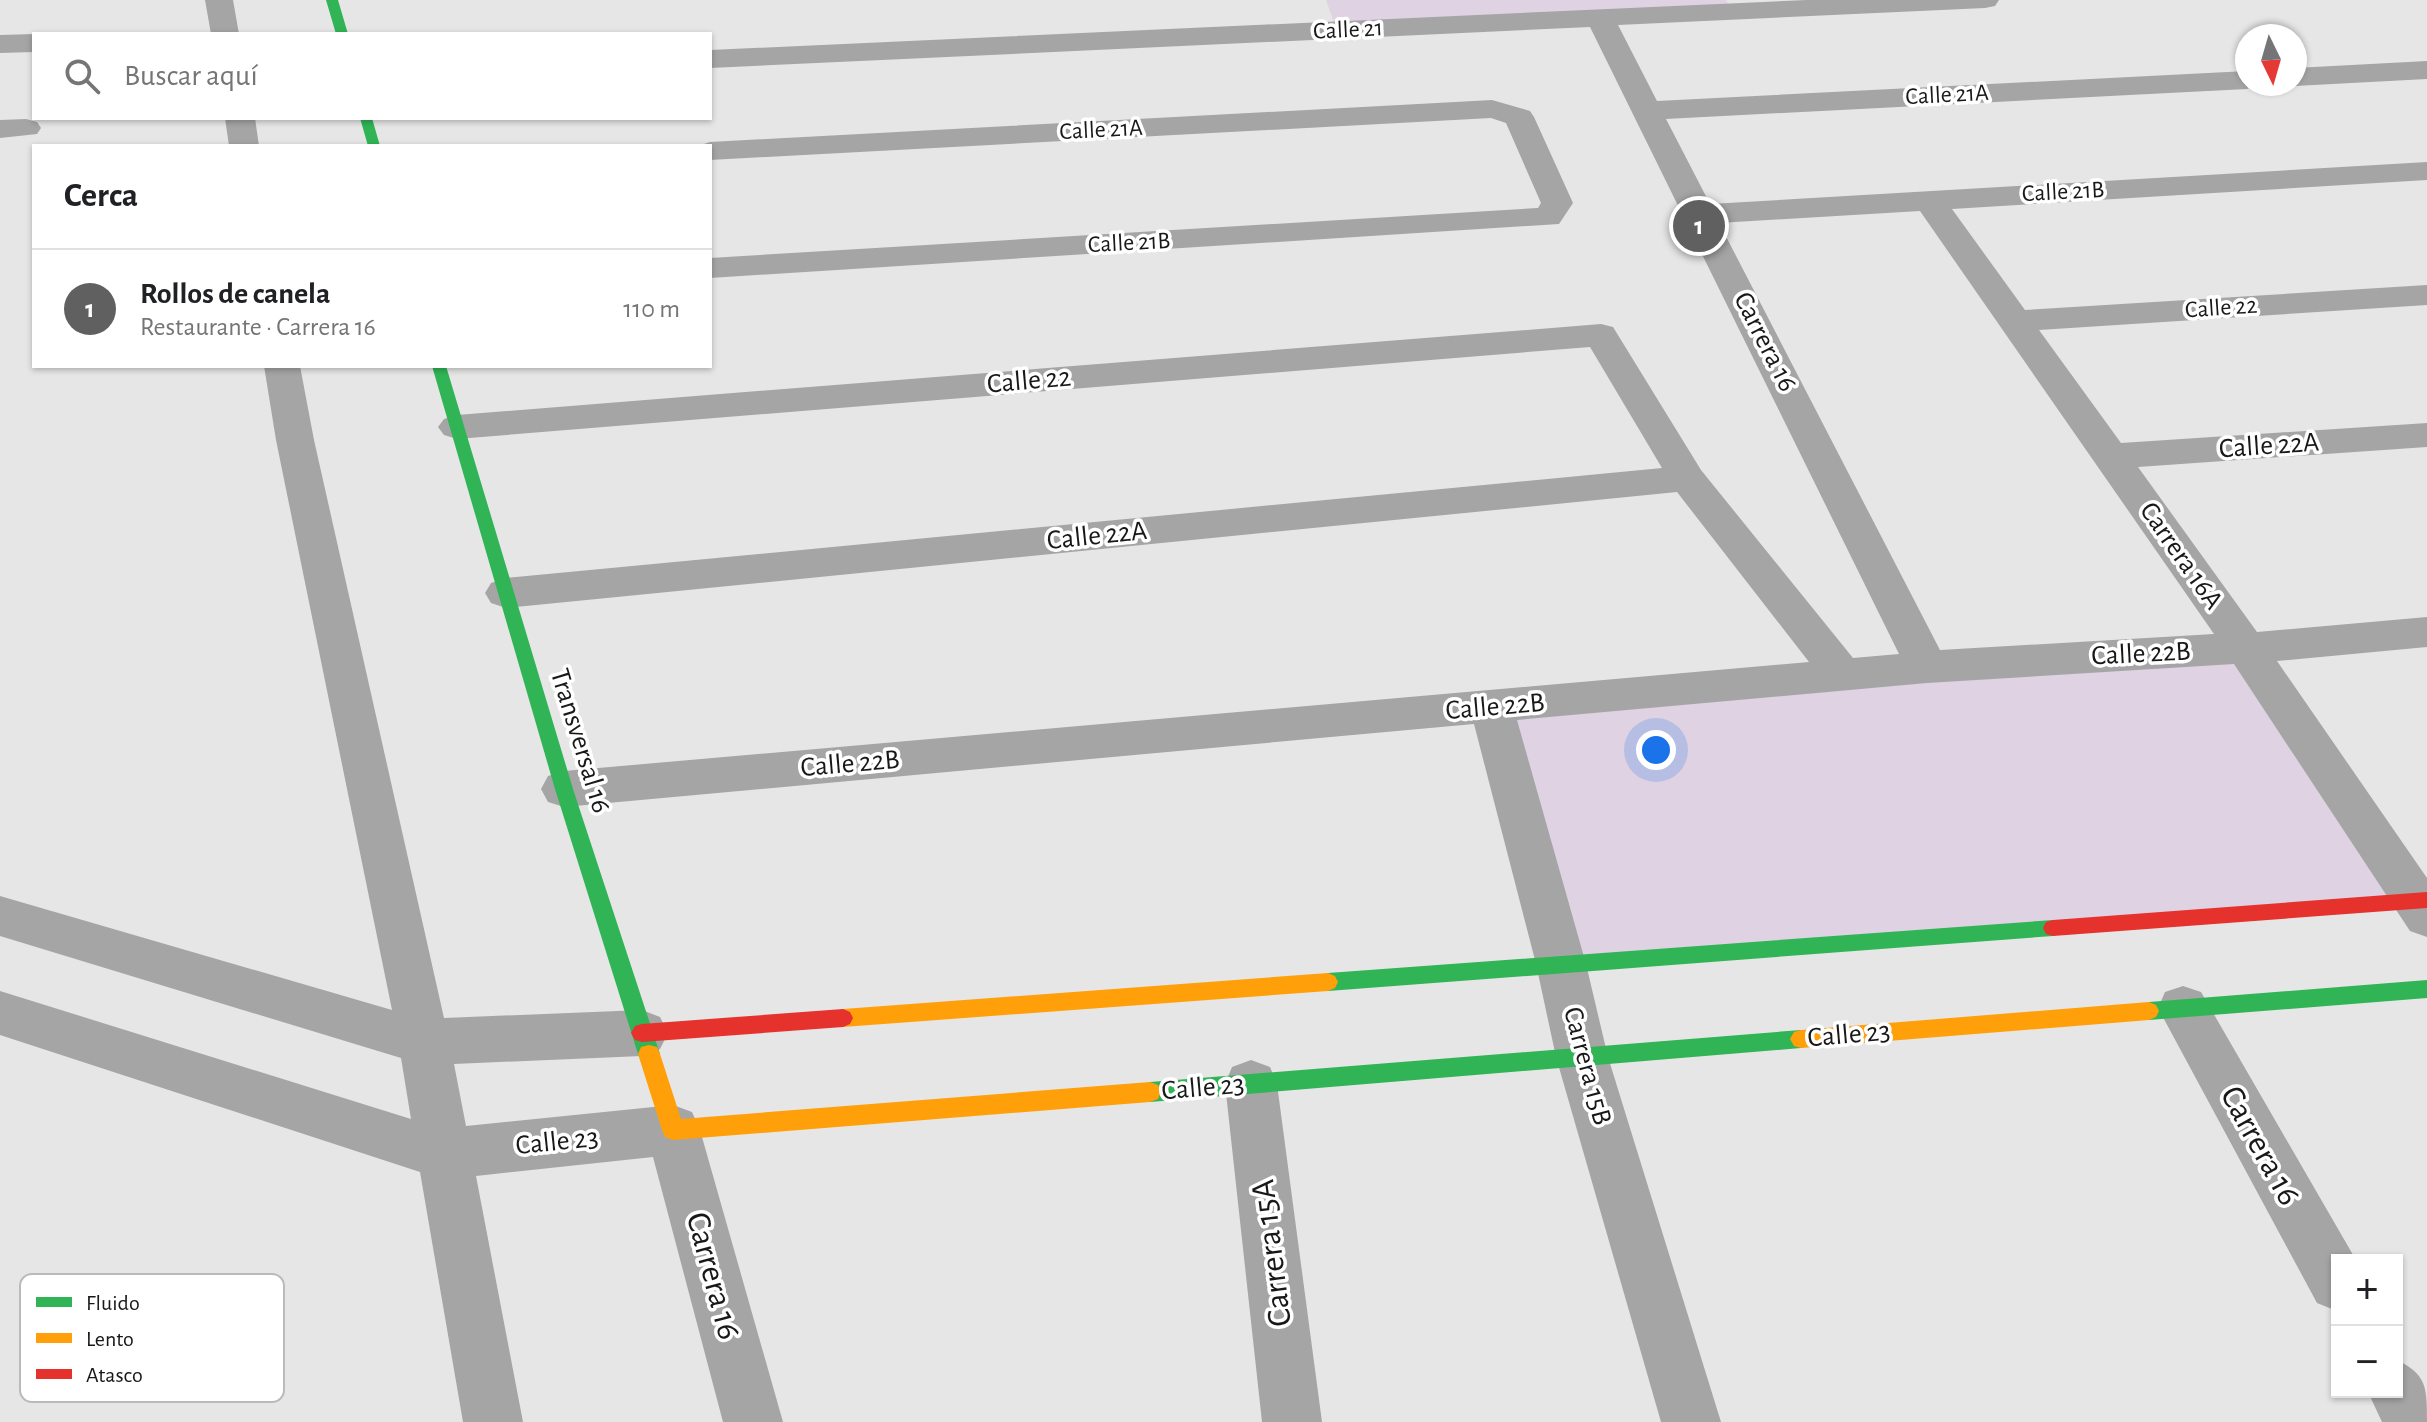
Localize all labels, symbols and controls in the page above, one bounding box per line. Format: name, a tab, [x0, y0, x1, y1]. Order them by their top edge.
street label: Calle 21	[1313, 16, 1383, 44]
north arrow	[2235, 24, 2307, 96]
search box	[32, 32, 712, 120]
icon: search	[60, 54, 104, 98]
text: Buscar aquí	[124, 61, 258, 91]
street label: Calle 21A	[1905, 81, 1989, 109]
street label: Calle 21A	[1059, 116, 1143, 144]
street label: Calle 21B	[2021, 178, 2105, 206]
text: Cerca	[64, 179, 138, 213]
pin: 1	[1673, 196, 1725, 256]
street label: Calle 21B	[1087, 229, 1171, 257]
text: Rollos de canela	[140, 279, 330, 309]
street label: Carrera 16	[1728, 288, 1802, 396]
street label: Calle 22	[2184, 294, 2258, 322]
text: 1	[85, 296, 95, 322]
text: 110 m	[623, 296, 680, 322]
text: Restaurante · Carrera 16	[140, 314, 376, 340]
street label: Calle 22	[986, 363, 1072, 399]
street label: Calle 22A	[2218, 429, 2320, 463]
street label: Carrera 16A	[2134, 497, 2228, 615]
street label: Calle 22A	[1046, 517, 1148, 555]
street label: Calle 22B	[2091, 637, 2191, 671]
street label: Transversal 16	[545, 666, 615, 816]
street label: Calle 22B	[1444, 689, 1546, 725]
your location	[1636, 730, 1676, 770]
street label: Calle 22B	[799, 746, 901, 782]
street label: Carrera 15B	[1558, 1004, 1616, 1128]
street label: Calle 23	[1806, 1017, 1892, 1053]
street label: Calle 23	[1160, 1070, 1246, 1106]
street label: Carrera 16	[2214, 1081, 2306, 1211]
street label: Calle 23	[514, 1124, 600, 1160]
street label: Carrera 15A	[1246, 1177, 1298, 1329]
street label: Carrera 16	[680, 1209, 746, 1343]
map controls	[2331, 1254, 2403, 1398]
button: +	[2331, 1254, 2403, 1326]
legend	[20, 1274, 284, 1402]
text: Fluido	[86, 1292, 140, 1314]
button: −	[2331, 1326, 2403, 1398]
text: Lento	[86, 1328, 134, 1350]
text: Atasco	[86, 1364, 143, 1386]

